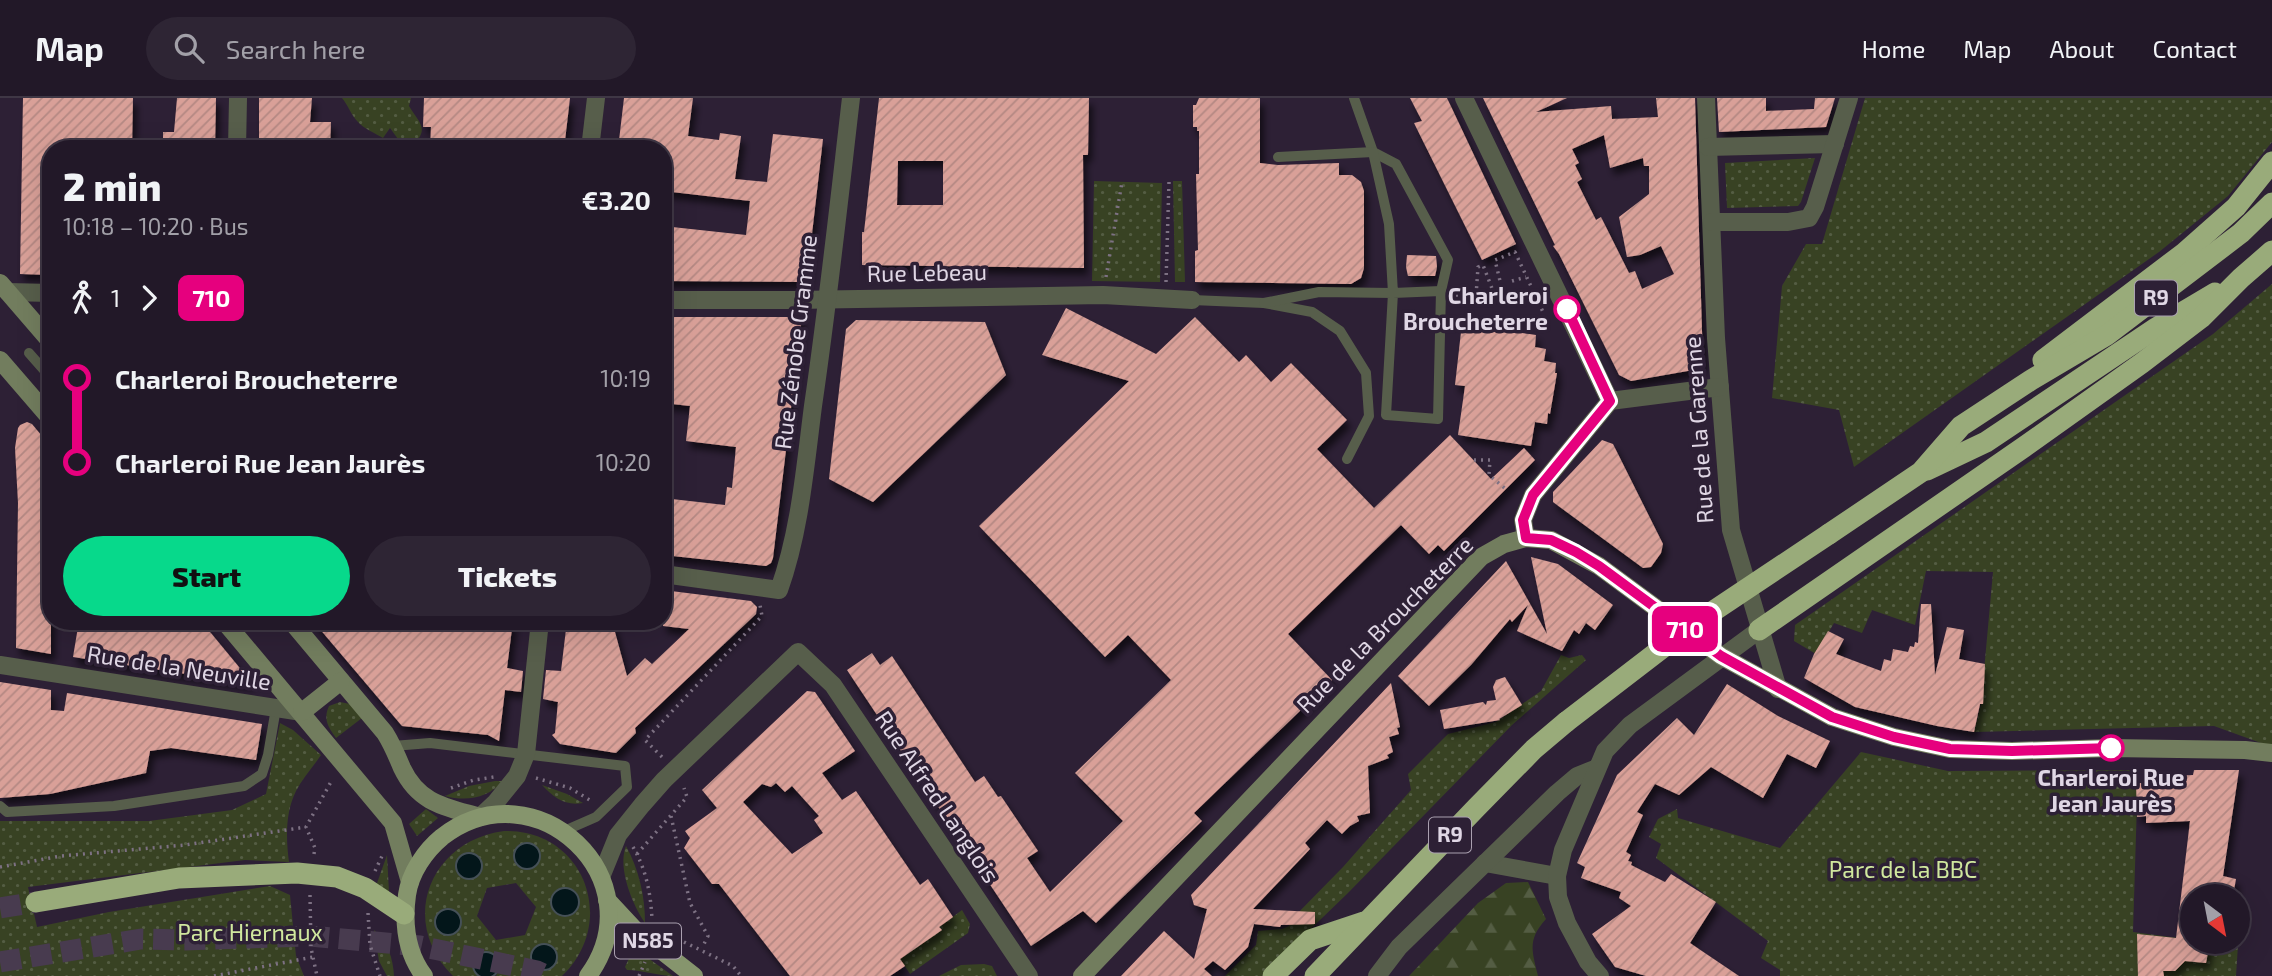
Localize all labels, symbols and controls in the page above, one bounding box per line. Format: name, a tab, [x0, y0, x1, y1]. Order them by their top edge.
search box	[146, 17, 636, 80]
text: Map	[35, 28, 104, 68]
icon: search	[170, 29, 208, 67]
text: Search here	[226, 33, 365, 64]
text: Home	[1862, 34, 1925, 63]
text: Map	[1963, 34, 2011, 63]
text: About	[2049, 34, 2115, 63]
text: Contact	[2153, 34, 2237, 63]
text: 2 min	[63, 163, 161, 209]
text: €3.20	[582, 184, 651, 215]
text: 10:18 – 10:20 · Bus	[63, 212, 248, 240]
street label: Rue Zénobe Gramme	[768, 233, 822, 451]
street label: Rue Lebeau	[867, 257, 987, 287]
icon: walk	[63, 279, 101, 317]
icon: forward	[130, 279, 168, 317]
road number: R9	[2135, 280, 2177, 316]
place label: Charleroi Broucheterre	[1403, 281, 1548, 335]
text: 710	[192, 283, 230, 312]
text: 1	[111, 284, 120, 312]
marker: Charleroi Broucheterre	[1554, 296, 1580, 322]
street label: Rue de la Garenne	[1677, 336, 1719, 525]
text: Charleroi Broucheterre	[115, 363, 398, 394]
text: 10:19	[600, 364, 651, 392]
text: Charleroi Rue Jean Jaurès	[115, 447, 425, 478]
text: 10:20	[596, 448, 651, 476]
street label: Rue de la Broucheterre	[1290, 530, 1478, 718]
button: Start	[63, 536, 350, 616]
button: Tickets	[364, 536, 651, 616]
line badge: 710	[1645, 606, 1725, 652]
text: 710	[1666, 614, 1704, 643]
street label: Rue de la Neuville	[85, 639, 273, 695]
street label: Rue Alfred Langlois	[870, 705, 1006, 888]
marker: Charleroi Rue Jean Jaurès	[2098, 735, 2124, 761]
place label: Charleroi Rue Jean Jaurès	[2038, 763, 2184, 817]
road number: R9	[1429, 818, 1471, 852]
park label: Parc de la BBC	[1829, 855, 1977, 883]
north arrow	[2180, 884, 2250, 954]
map controls	[2180, 884, 2250, 954]
park label: Parc Hiernaux	[177, 918, 323, 946]
road number: N585	[615, 924, 681, 958]

